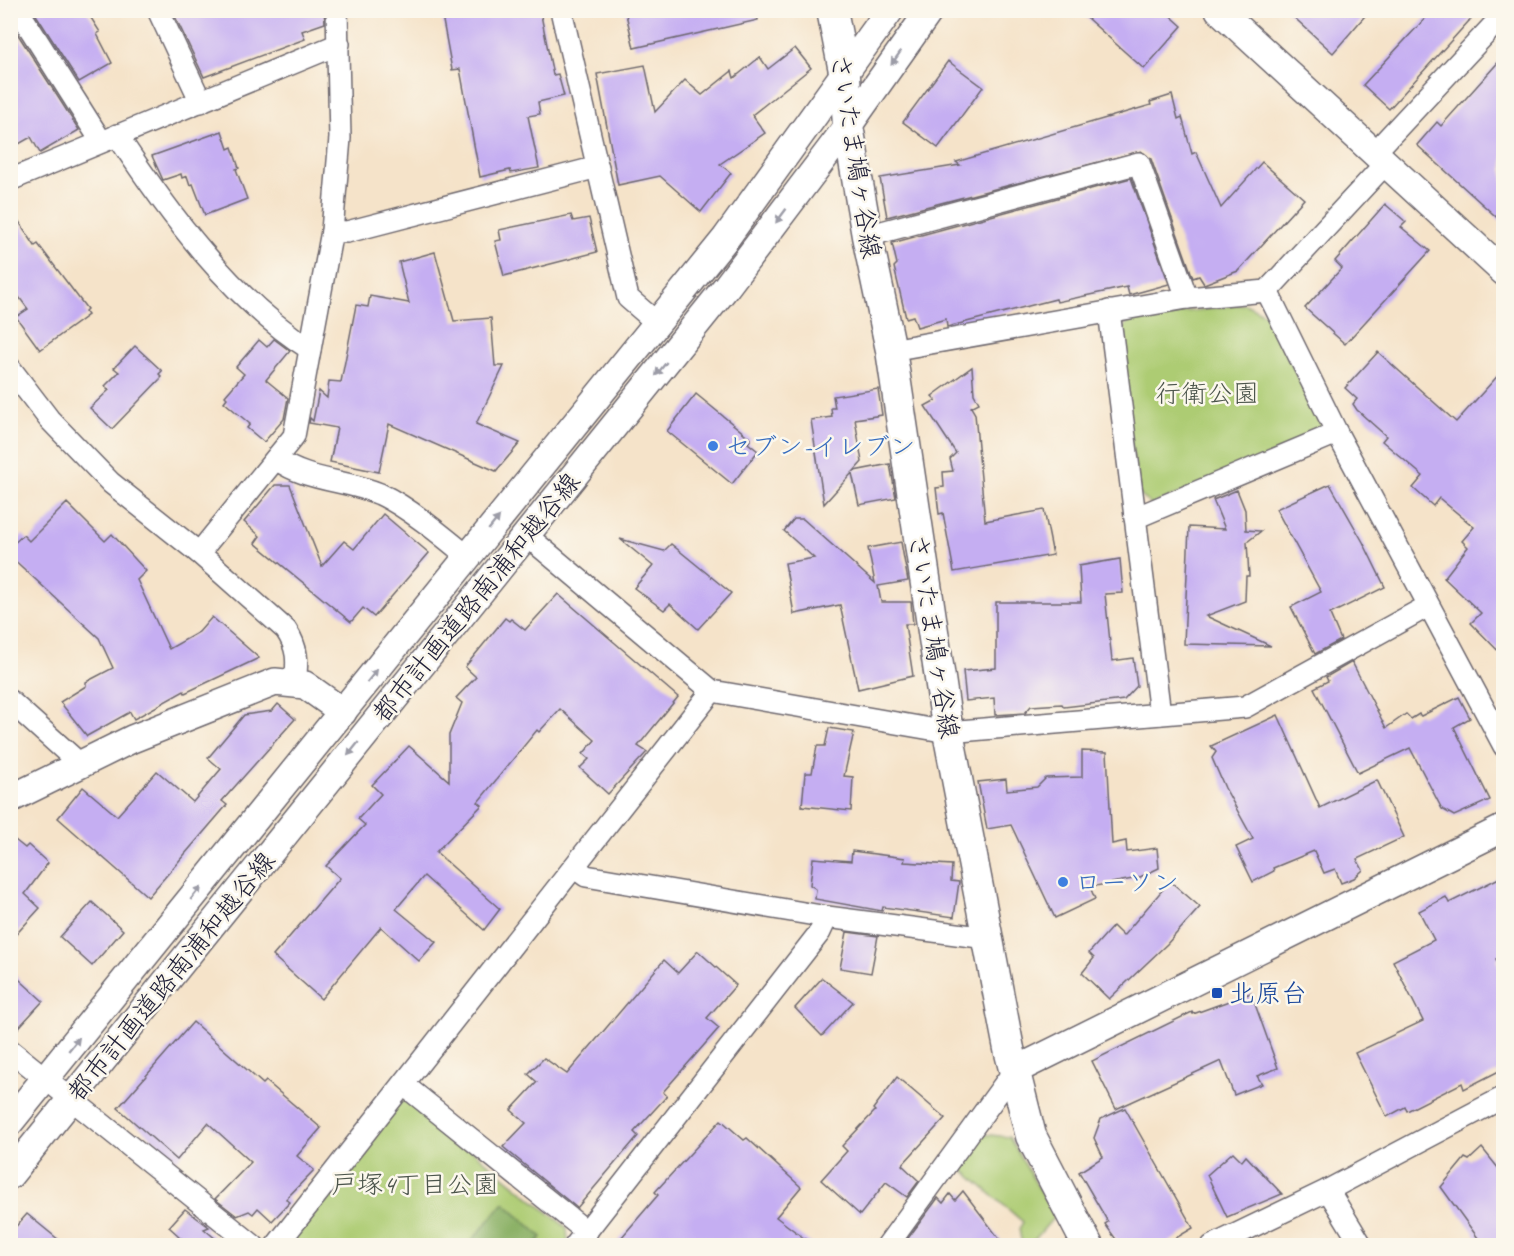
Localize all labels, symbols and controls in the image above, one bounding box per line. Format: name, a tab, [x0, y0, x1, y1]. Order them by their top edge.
one-way arrow	[890, 50, 902, 66]
street label: さいたま鳩ヶ谷線	[823, 51, 888, 261]
one-way arrow	[775, 207, 787, 223]
one-way arrow	[654, 361, 667, 377]
park label: 行衛公園	[1155, 377, 1259, 410]
place label: セブン-イレブン	[725, 430, 915, 463]
marker: セブン-イレブン	[706, 439, 720, 453]
street label: 都市計画道路南浦和越谷線	[365, 466, 587, 729]
one-way arrow	[487, 516, 499, 531]
street label: さいたま鳩ヶ谷線	[901, 531, 966, 741]
one-way arrow	[365, 668, 377, 683]
one-way arrow	[348, 742, 360, 757]
street label: 都市計画道路南浦和越谷線	[60, 845, 282, 1108]
place label: ローソン	[1075, 866, 1179, 899]
marker: ローソン	[1056, 875, 1070, 889]
one-way arrow	[190, 885, 202, 900]
place label: 北原台	[1229, 977, 1307, 1010]
marker: 北原台	[1210, 986, 1224, 1000]
one-way arrow	[67, 1036, 80, 1052]
park label: 戸塚4丁目公園	[331, 1168, 499, 1201]

